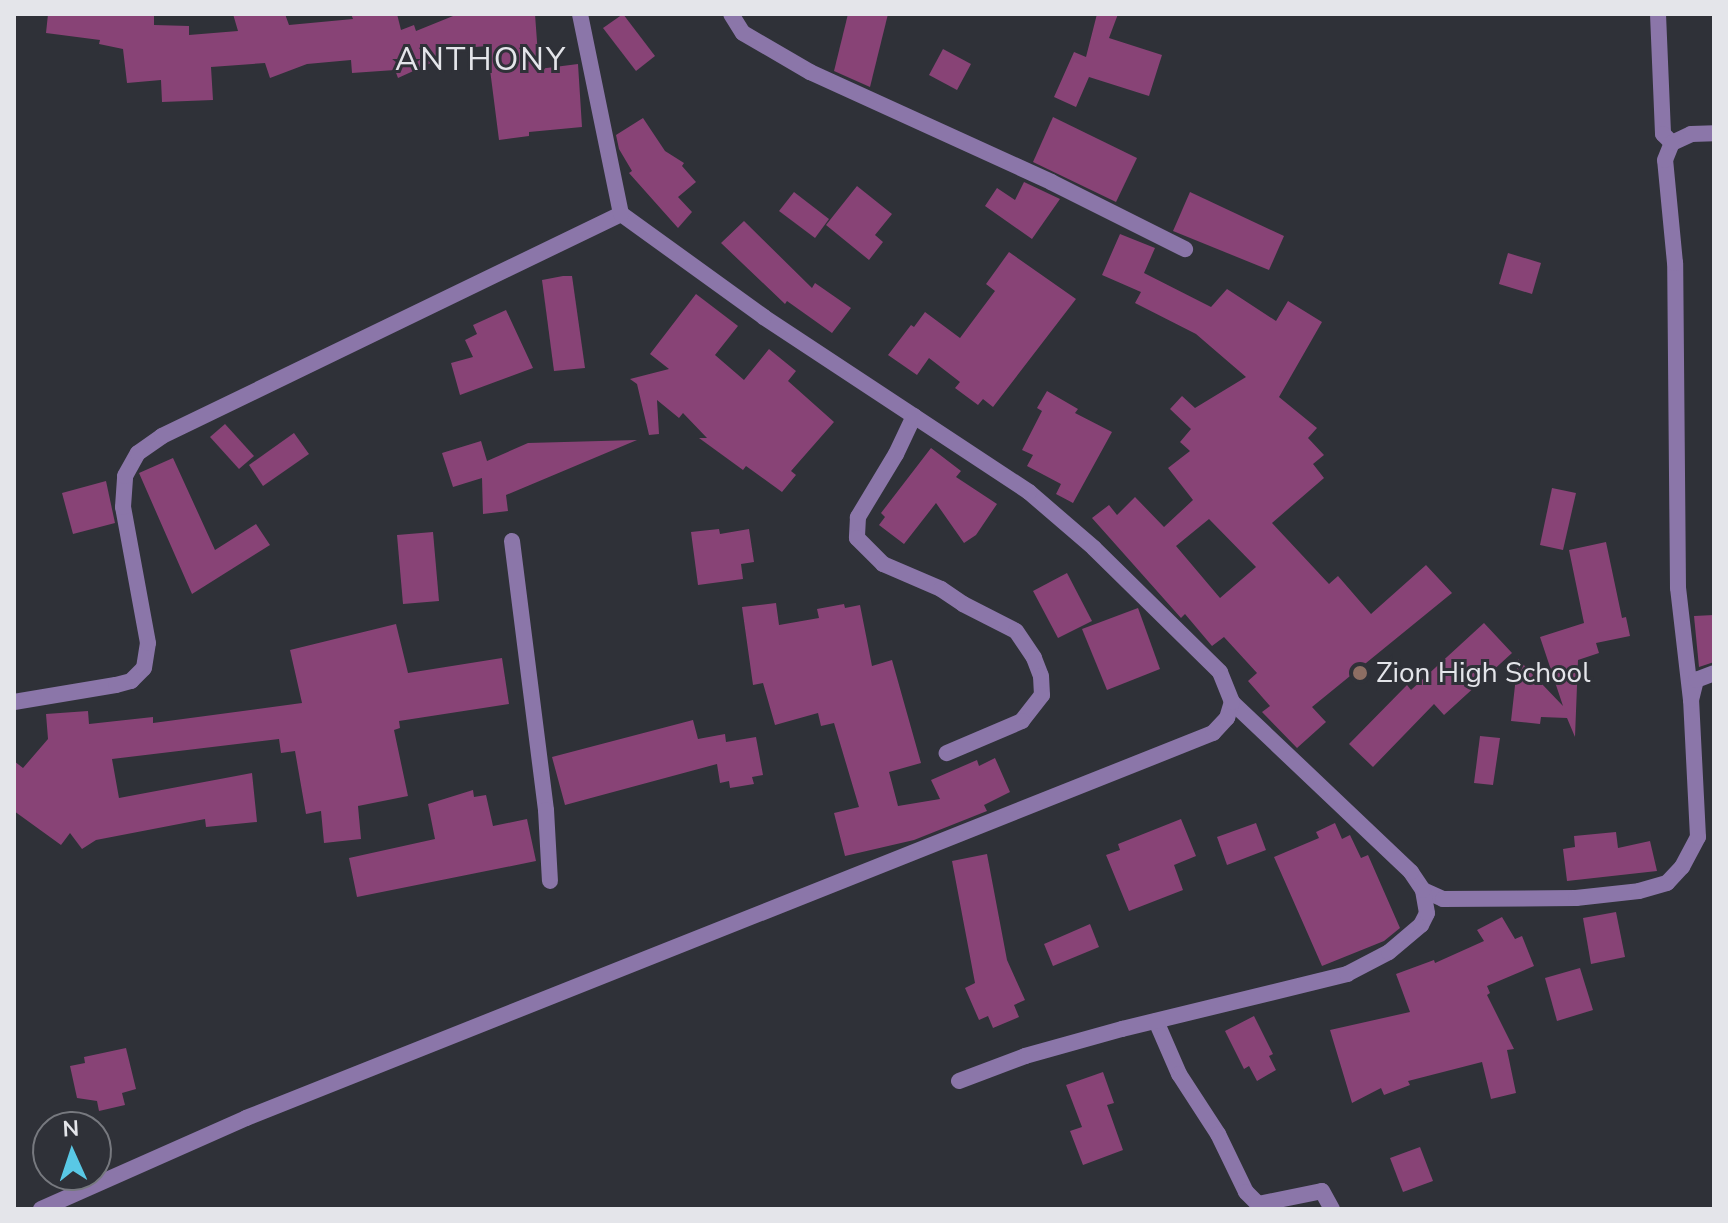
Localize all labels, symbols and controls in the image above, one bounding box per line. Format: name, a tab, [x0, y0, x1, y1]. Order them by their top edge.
district label: ANTHONY	[395, 41, 567, 79]
place label: Zion High School	[1376, 656, 1590, 690]
marker: Zion High School	[1351, 664, 1369, 682]
north arrow	[32, 1111, 112, 1191]
text: N	[62, 1114, 80, 1144]

